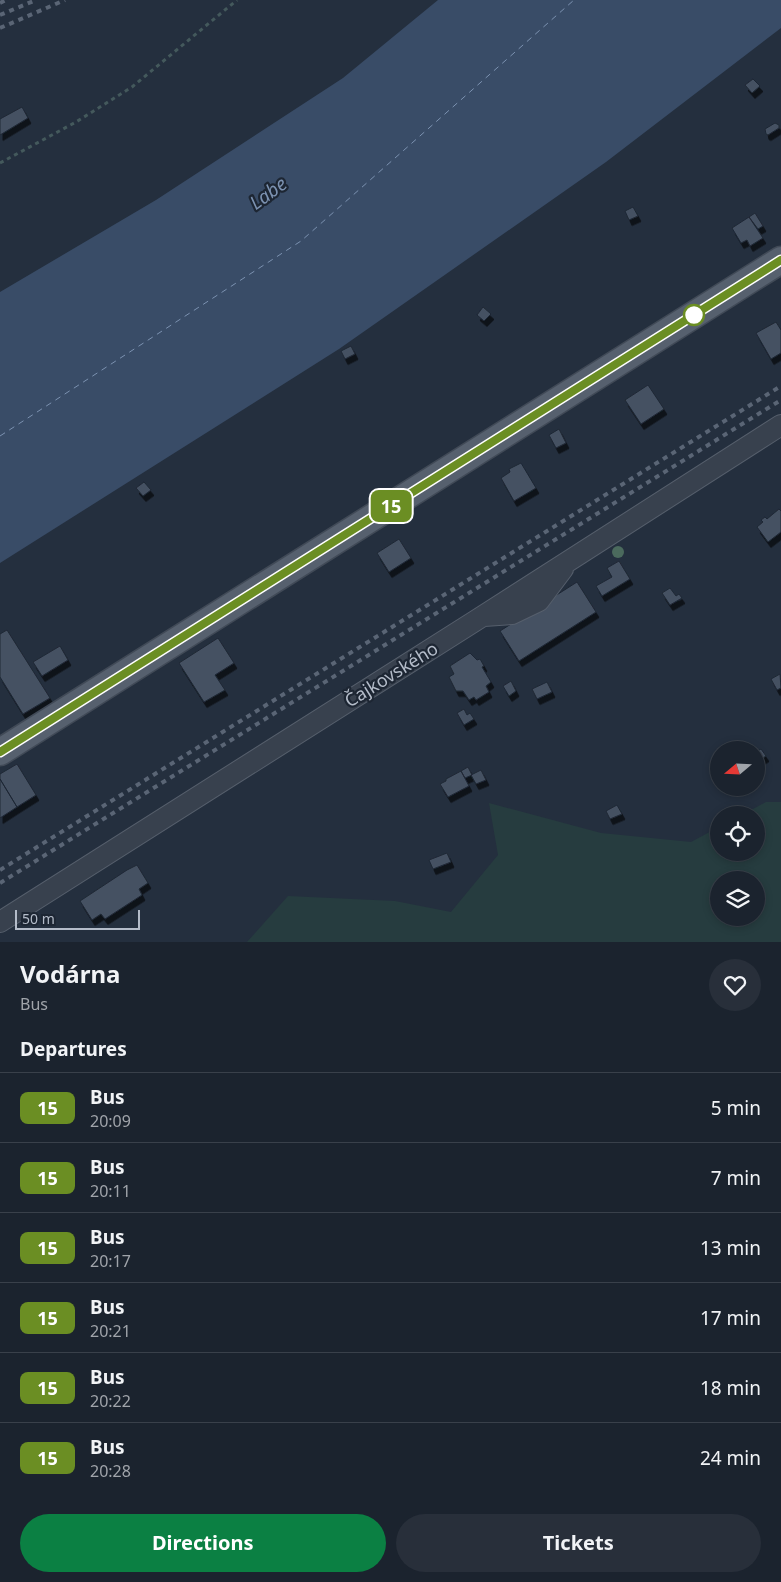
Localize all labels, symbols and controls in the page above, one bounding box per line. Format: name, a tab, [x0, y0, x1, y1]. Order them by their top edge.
water label: Labe	[244, 171, 292, 215]
unlabelled marker	[683, 304, 705, 326]
line badge: 15	[368, 490, 414, 522]
text: 15	[381, 494, 401, 518]
street label: Čajkovského	[340, 636, 442, 712]
north arrow	[710, 741, 765, 796]
map controls	[710, 741, 765, 926]
button: locate	[710, 806, 765, 861]
button: layers	[710, 871, 765, 926]
scale bar	[15, 907, 140, 930]
text: 50 m	[22, 909, 55, 928]
text: Vodárna	[20, 957, 120, 990]
button: heart	[709, 959, 761, 1011]
text: Bus	[20, 993, 48, 1015]
text: Departures	[20, 1036, 127, 1062]
text: Bus	[90, 1084, 125, 1110]
text: 5 min	[711, 1095, 761, 1121]
text: 15	[37, 1096, 58, 1120]
text: 20:09	[90, 1110, 131, 1132]
text: Bus	[90, 1154, 125, 1180]
text: 7 min	[711, 1165, 761, 1191]
text: 15	[37, 1166, 58, 1190]
text: 20:11	[90, 1180, 131, 1202]
text: Bus	[90, 1224, 125, 1250]
text: 13 min	[700, 1235, 761, 1261]
text: 15	[37, 1236, 58, 1260]
text: 20:17	[90, 1250, 131, 1272]
text: Bus	[90, 1294, 125, 1320]
text: 17 min	[700, 1305, 761, 1331]
text: 15	[37, 1306, 58, 1330]
text: 20:21	[90, 1320, 131, 1342]
text: Bus	[90, 1364, 125, 1390]
text: 18 min	[700, 1375, 761, 1401]
text: 15	[37, 1376, 58, 1400]
text: 20:22	[90, 1390, 131, 1412]
text: Bus	[90, 1434, 125, 1460]
text: 24 min	[700, 1445, 761, 1471]
text: 15	[37, 1446, 58, 1470]
text: 20:28	[90, 1460, 131, 1482]
button: Directions	[20, 1514, 386, 1572]
button: Tickets	[396, 1514, 761, 1572]

